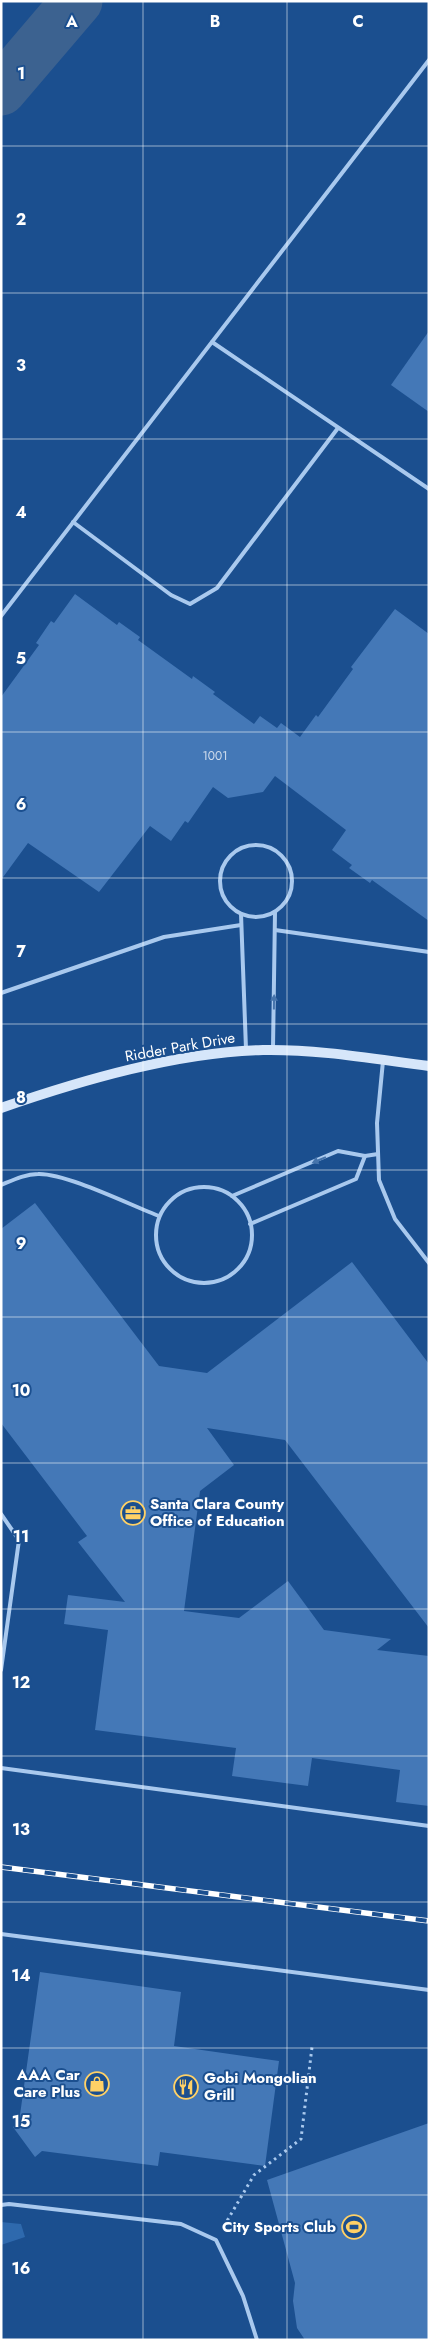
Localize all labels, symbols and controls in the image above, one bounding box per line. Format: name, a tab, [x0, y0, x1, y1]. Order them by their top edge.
text: A	[65, 10, 78, 33]
text: B	[210, 10, 220, 33]
text: C	[352, 10, 364, 33]
text: 1	[17, 62, 25, 85]
text: 2	[16, 208, 26, 231]
text: 3	[16, 354, 26, 377]
text: 4	[15, 501, 27, 524]
text: 5	[16, 647, 26, 670]
house number: 1001	[202, 747, 228, 765]
text: 6	[16, 793, 26, 816]
text: 7	[16, 940, 26, 963]
one-way arrow	[270, 993, 278, 1009]
street label: Ridder Park Drive	[123, 1026, 237, 1068]
text: 8	[16, 1086, 26, 1109]
one-way arrow	[312, 1156, 326, 1164]
text: 9	[16, 1232, 26, 1255]
text: 10	[12, 1379, 30, 1402]
place label: Santa Clara County Office of Education	[150, 1493, 285, 1532]
office icon: Santa Clara County Office of Education	[120, 1500, 146, 1526]
text: 11	[13, 1525, 29, 1548]
text: 12	[12, 1671, 30, 1694]
text: 13	[12, 1818, 30, 1841]
text: 14	[11, 1964, 31, 1987]
place label: AAA Car Care Plus	[14, 2064, 81, 2103]
place label: Gobi Mongolian Grill	[204, 2067, 317, 2106]
shop icon: AAA Car Care Plus	[84, 2071, 110, 2097]
restaurant icon: Gobi Mongolian Grill	[173, 2074, 199, 2100]
text: 15	[12, 2110, 30, 2133]
sports icon: City Sports Club	[341, 2214, 367, 2240]
place label: City Sports Club	[222, 2216, 336, 2238]
text: 16	[12, 2257, 30, 2280]

